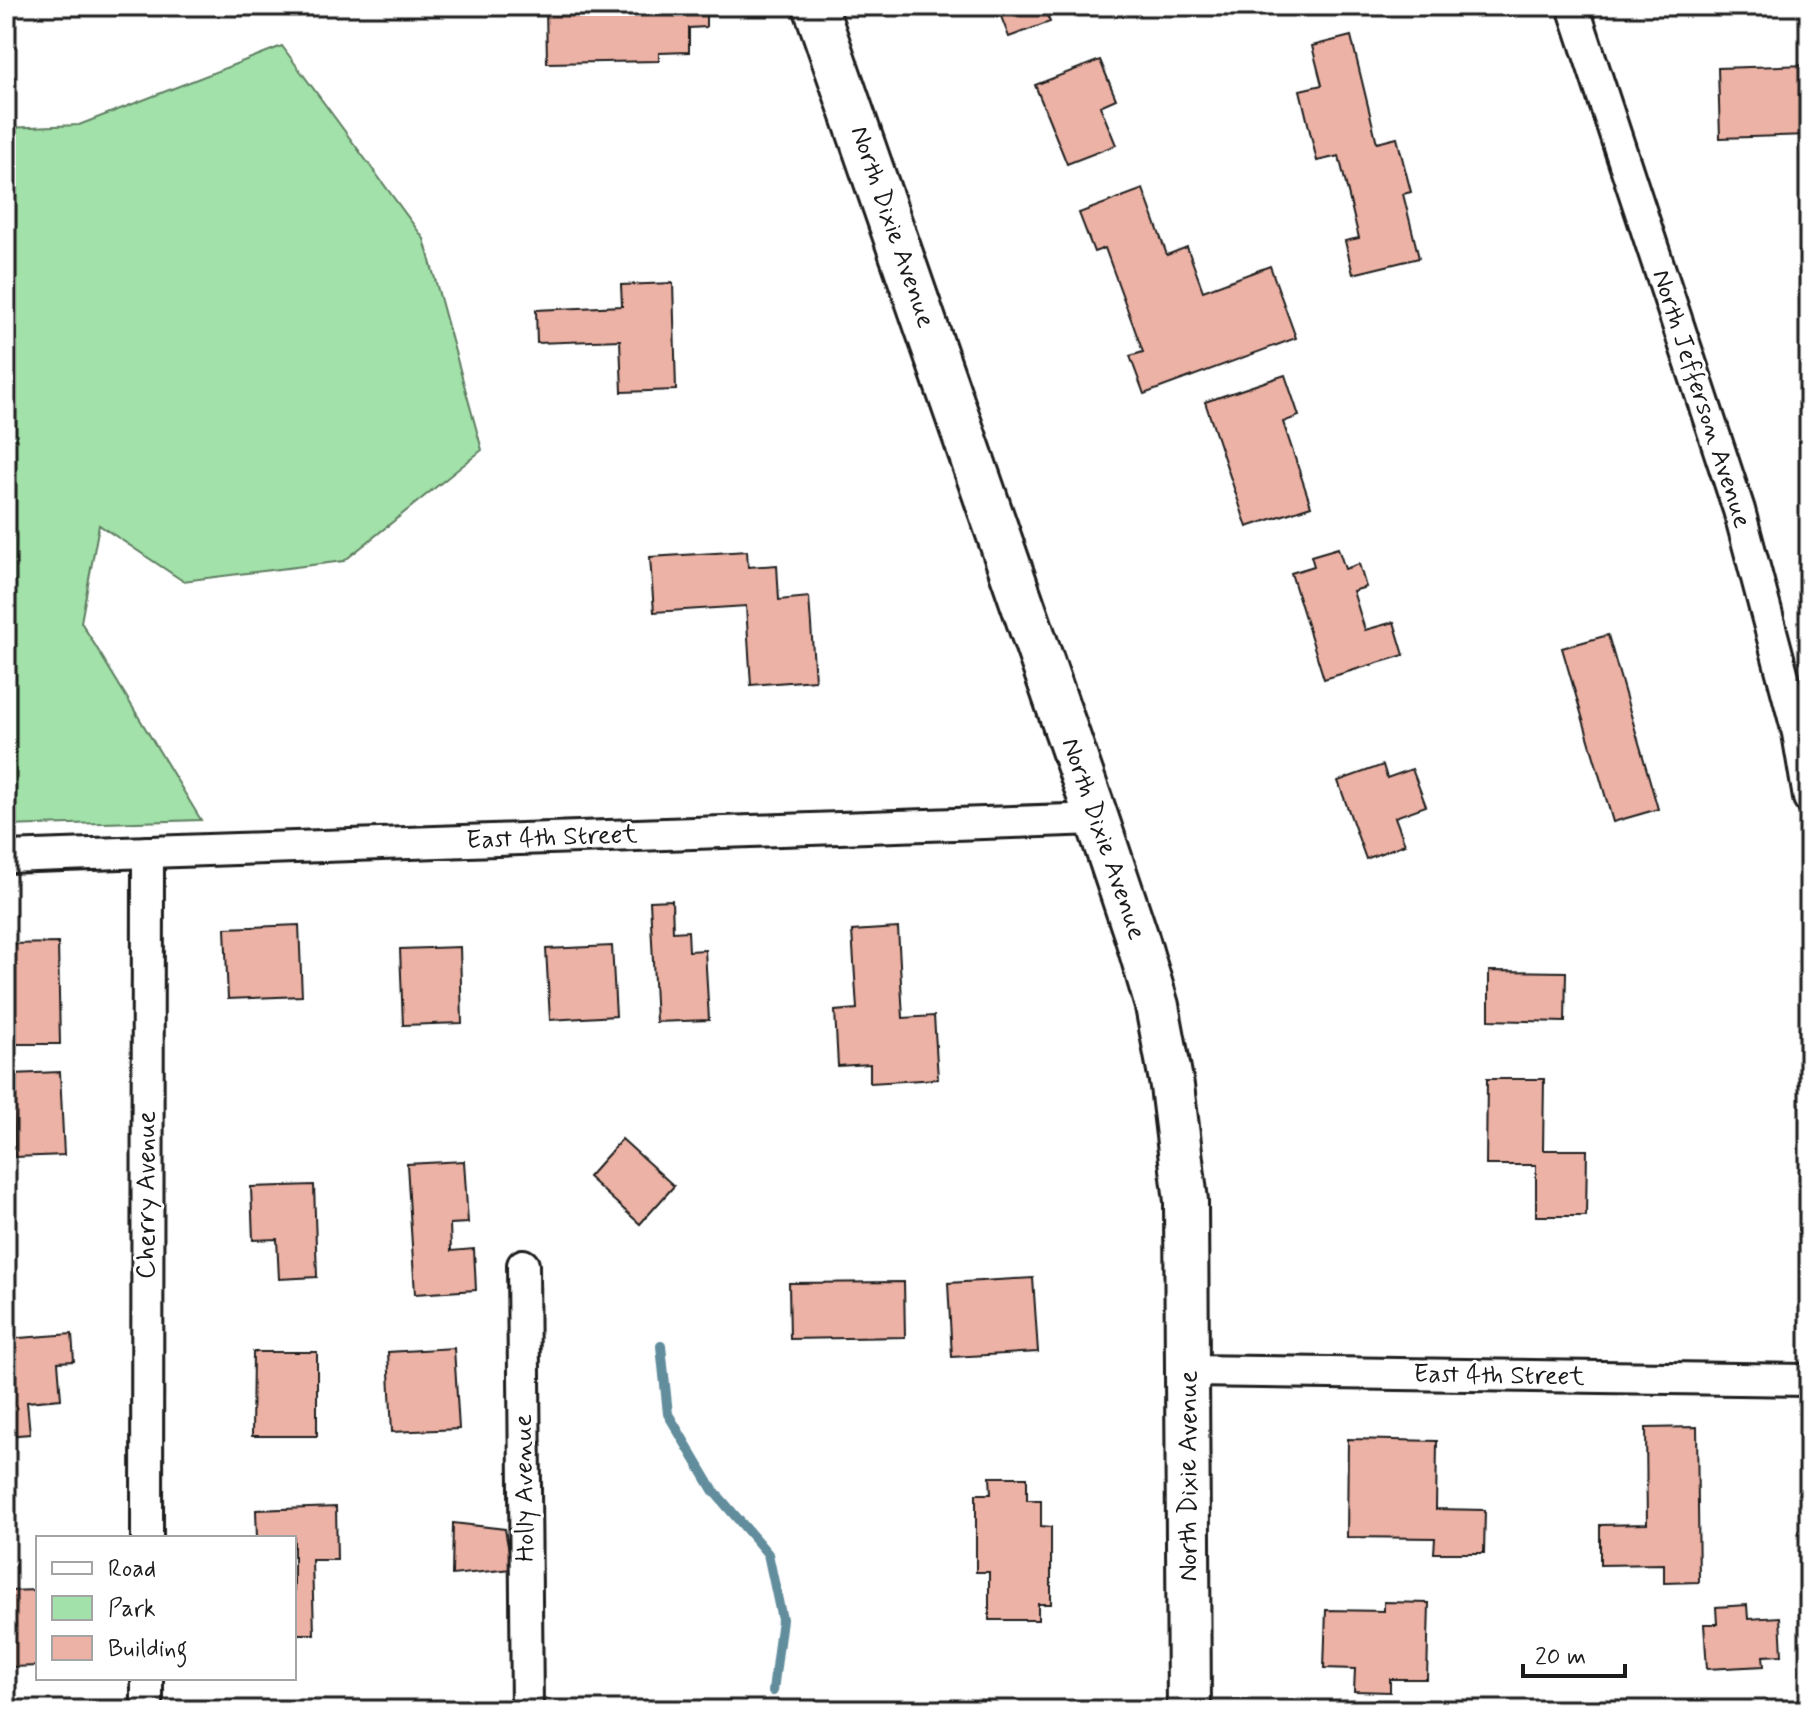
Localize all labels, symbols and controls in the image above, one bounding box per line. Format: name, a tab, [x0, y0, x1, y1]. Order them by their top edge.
street label: North Dixie Avenue	[842, 122, 943, 333]
street label: North Jefferson Avenue	[1643, 265, 1759, 533]
street label: North Dixie Avenue	[1053, 734, 1154, 945]
street label: East 4th Street	[466, 818, 638, 858]
street label: Cherry Avenue	[130, 1111, 164, 1279]
street label: East 4th Street	[1413, 1358, 1585, 1394]
street label: North Dixie Avenue	[1172, 1370, 1206, 1582]
street label: Holly Avenue	[507, 1414, 543, 1562]
legend	[36, 1536, 296, 1680]
text: Road	[108, 1554, 156, 1585]
text: Park	[108, 1594, 156, 1625]
scale bar	[1523, 1628, 1625, 1678]
text: Building	[108, 1634, 188, 1668]
text: 20 m	[1535, 1642, 1586, 1673]

